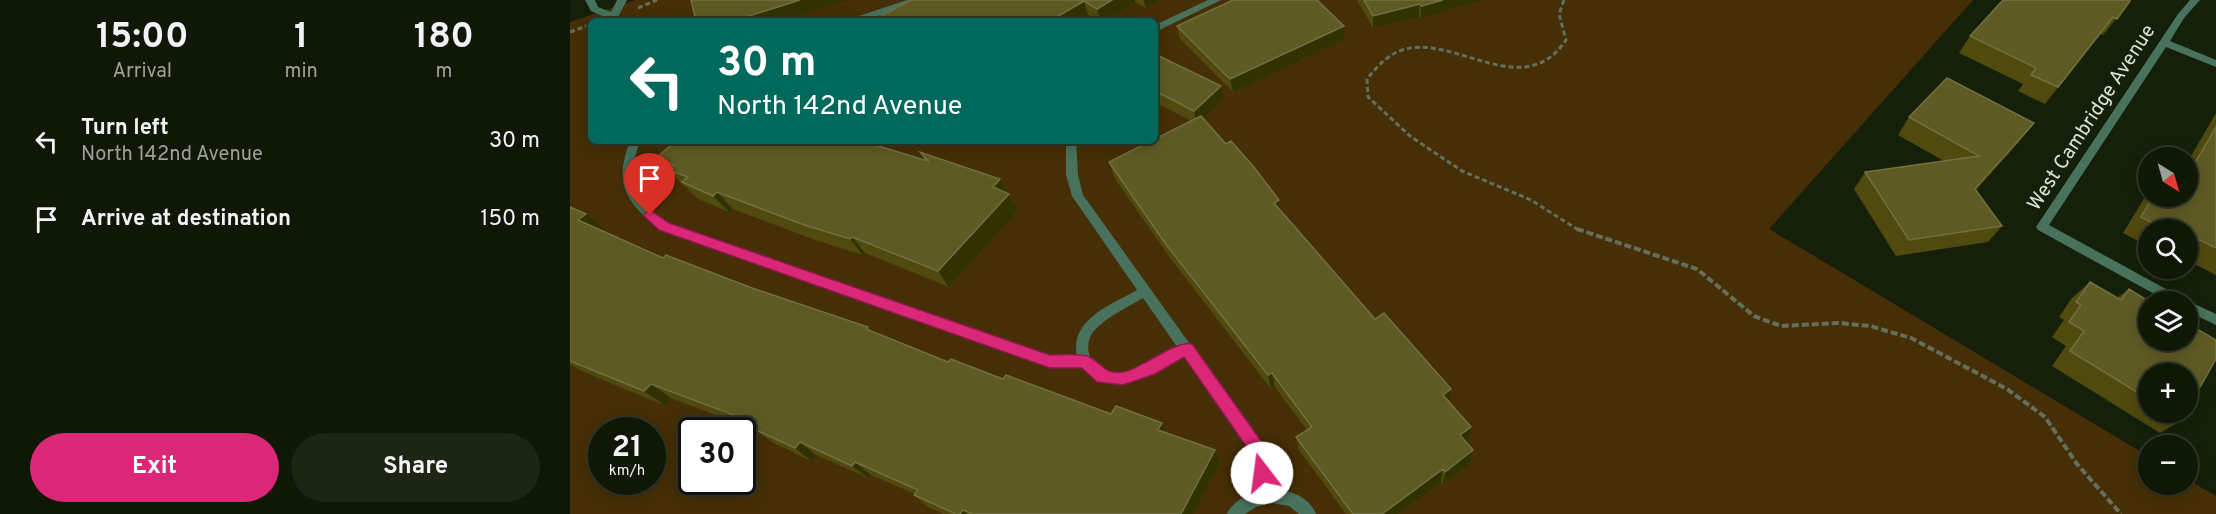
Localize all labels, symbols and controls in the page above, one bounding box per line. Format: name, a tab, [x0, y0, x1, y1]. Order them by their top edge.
text: 15:00	[96, 15, 189, 61]
text: 1	[294, 15, 308, 61]
text: 180	[414, 15, 474, 61]
street label: West Cambridge Avenue	[2022, 20, 2162, 216]
text: 30 m	[717, 38, 816, 91]
icon: left	[618, 42, 696, 120]
text: Arrival	[112, 59, 172, 85]
text: min	[285, 59, 318, 85]
text: m	[435, 59, 452, 85]
text: North 142nd Avenue	[717, 90, 962, 124]
text: Turn left	[81, 115, 169, 142]
icon: left	[30, 125, 63, 158]
text: 30 m	[489, 128, 540, 155]
text: North 142nd Avenue	[81, 142, 263, 168]
north arrow	[2138, 147, 2198, 207]
map controls	[2138, 147, 2198, 495]
pin	[624, 153, 675, 215]
icon: arrive	[633, 162, 666, 195]
icon: arrive	[30, 203, 63, 236]
text: Arrive at destination	[81, 206, 291, 233]
text: 150 m	[480, 206, 540, 233]
button: search	[2138, 219, 2198, 279]
button: layers	[2138, 291, 2198, 351]
button: +	[2138, 363, 2198, 423]
speed limit sign: 30	[678, 417, 756, 495]
text: 21	[612, 430, 642, 467]
button: Exit	[30, 433, 279, 502]
button: Share	[291, 433, 540, 502]
button: −	[2138, 435, 2198, 495]
position arrow	[1230, 441, 1294, 505]
text: km/h	[609, 462, 645, 481]

